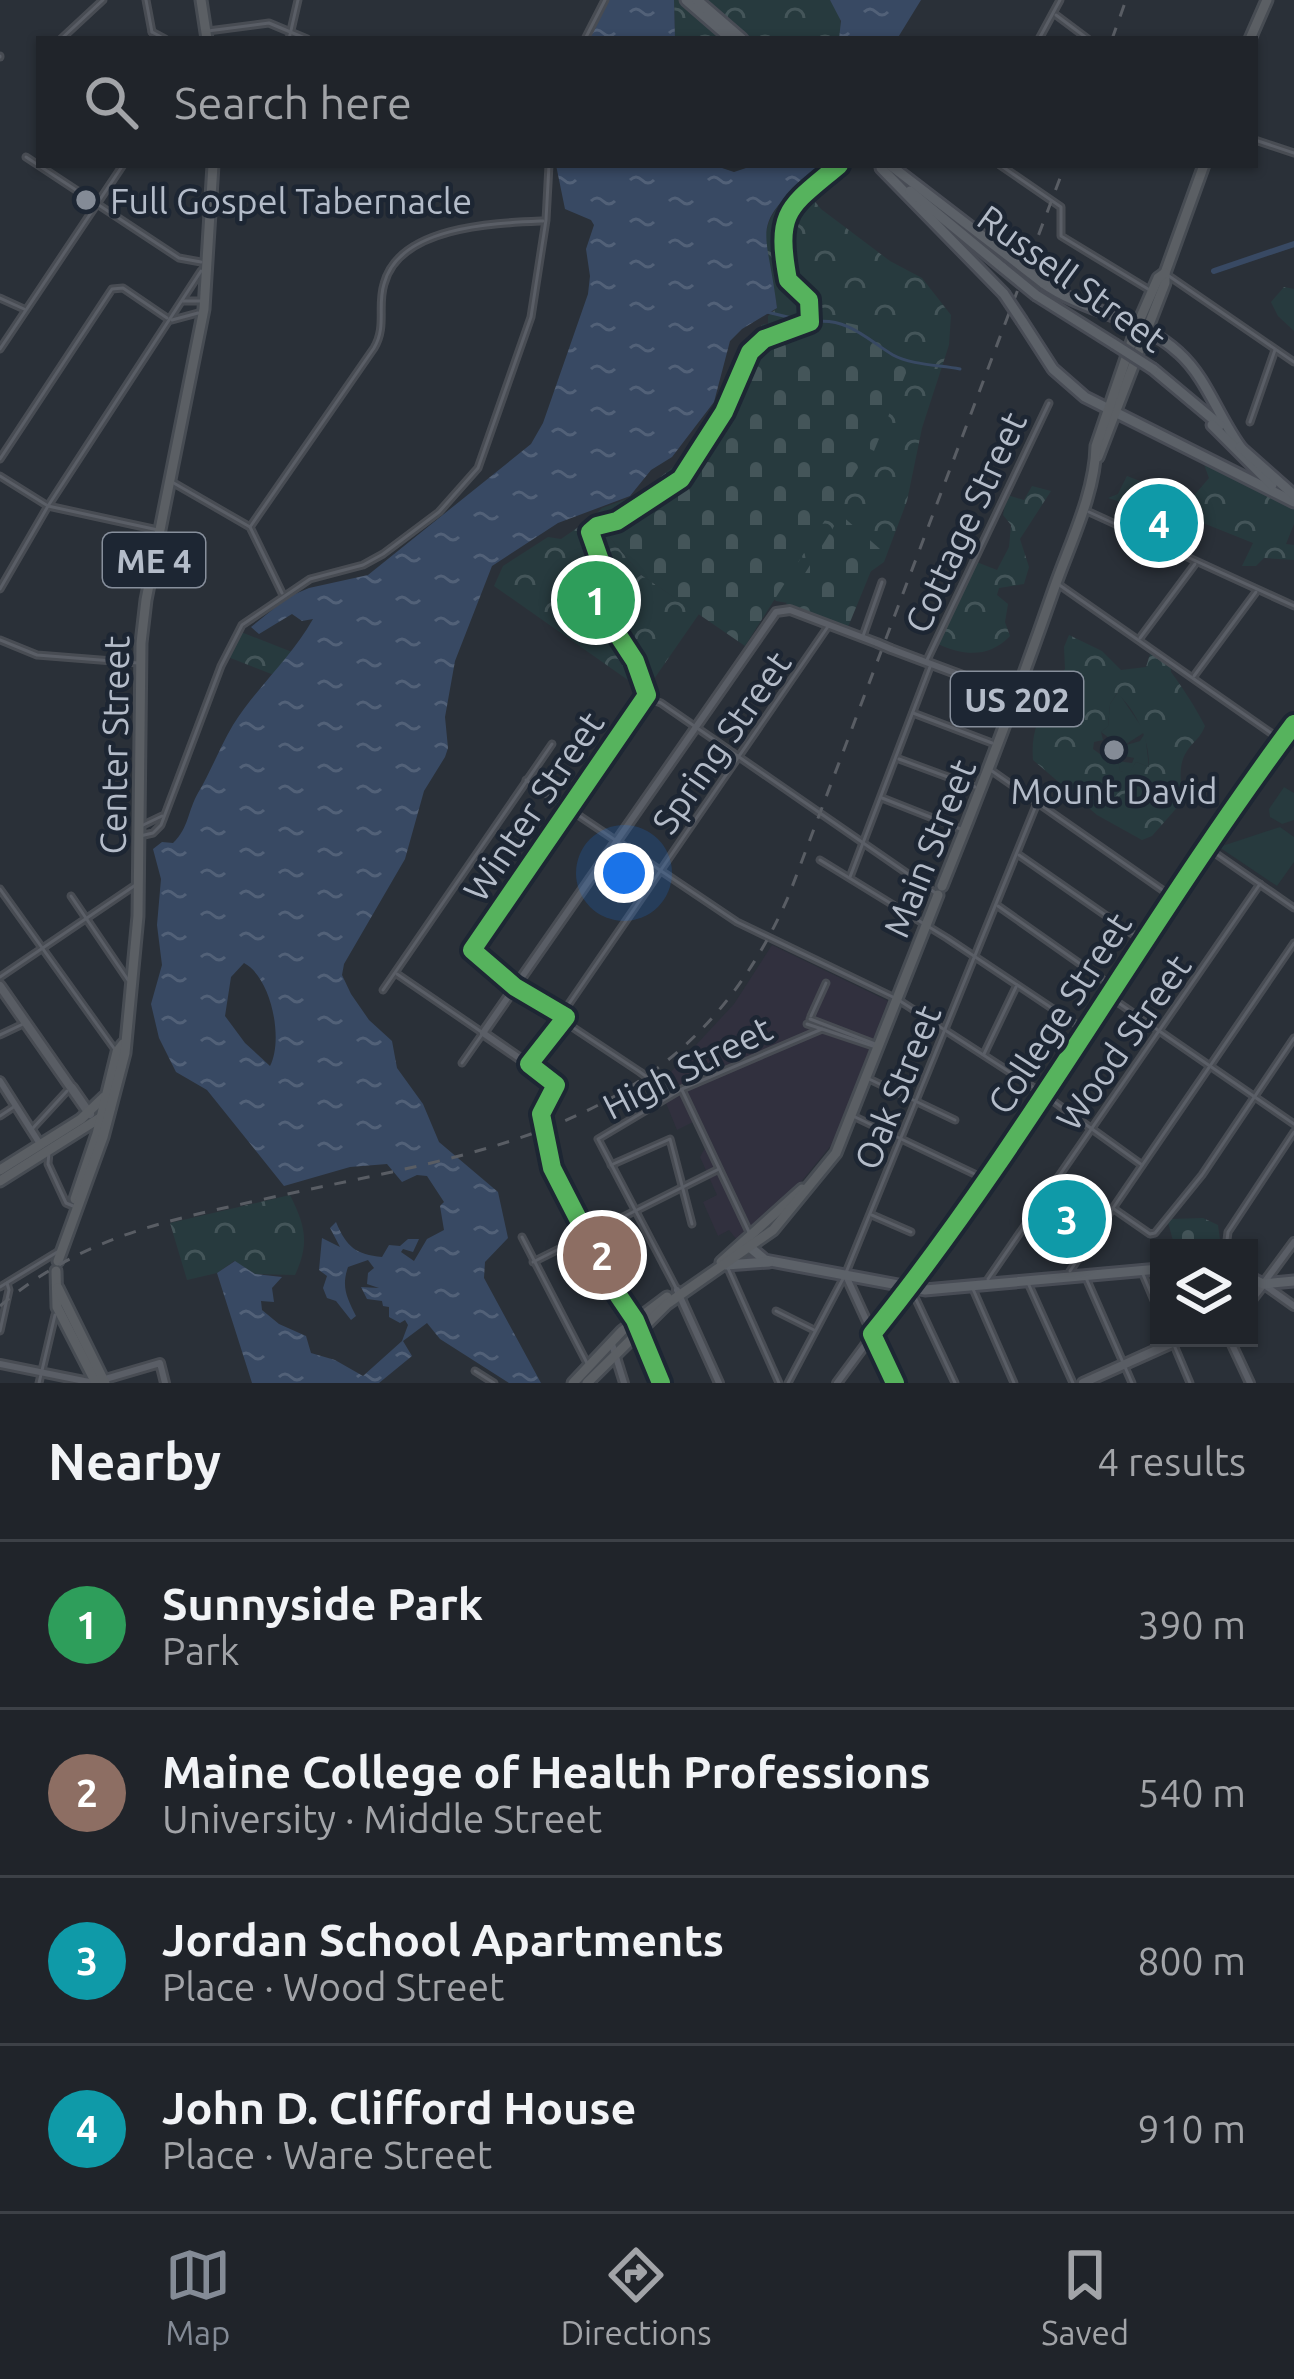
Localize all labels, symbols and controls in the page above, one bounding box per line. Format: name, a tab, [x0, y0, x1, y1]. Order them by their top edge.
search box	[36, 36, 1258, 168]
icon: search	[78, 69, 144, 135]
text: Search here	[174, 77, 412, 128]
place label: Full Gospel Tabernacle	[110, 180, 472, 221]
marker: Full Gospel Tabernacle	[73, 187, 99, 213]
street label: Russell Street	[970, 196, 1174, 360]
street label: Cottage Street	[896, 405, 1034, 639]
pin: 4	[1120, 478, 1198, 568]
road number: ME 4	[103, 533, 205, 587]
pin: 1	[557, 555, 635, 645]
street label: Center Street	[92, 635, 136, 855]
street label: Spring Street	[643, 643, 799, 841]
road number: US 202	[951, 672, 1083, 726]
street label: Winter Street	[455, 703, 611, 909]
marker: Mount David	[1101, 737, 1127, 763]
street label: Main Street	[875, 753, 983, 943]
place label: Mount David	[1010, 770, 1218, 811]
your location	[594, 843, 654, 903]
street label: College Street	[979, 905, 1139, 1121]
street label: Wood Street	[1048, 946, 1198, 1138]
street label: Oak Street	[846, 999, 948, 1175]
street label: High Street	[596, 1007, 778, 1127]
pin: 3	[1028, 1174, 1106, 1264]
pin: 2	[563, 1210, 641, 1300]
map controls	[1150, 1239, 1258, 1347]
button: layers	[1150, 1239, 1258, 1347]
text: Nearby	[48, 1432, 221, 1490]
text: 4 results	[1097, 1440, 1246, 1483]
text: Sunnyside Park	[162, 1578, 483, 1629]
text: 1	[76, 1603, 98, 1646]
text: 390 m	[1137, 1603, 1246, 1646]
text: Park	[162, 1629, 240, 1672]
text: Maine College of Health Professions	[162, 1746, 930, 1797]
text: 2	[76, 1771, 98, 1814]
text: 540 m	[1137, 1771, 1246, 1814]
text: University · Middle Street	[162, 1797, 602, 1840]
text: Jordan School Apartments	[162, 1914, 724, 1965]
text: 3	[76, 1939, 98, 1982]
text: 800 m	[1137, 1939, 1246, 1982]
text: Place · Wood Street	[162, 1965, 504, 2008]
text: John D. Clifford House	[162, 2082, 636, 2133]
text: 4	[76, 2107, 98, 2150]
text: 910 m	[1137, 2107, 1246, 2150]
text: Place · Ware Street	[162, 2133, 492, 2176]
tab: Map	[165, 2242, 231, 2351]
tab: Directions	[561, 2242, 711, 2351]
tab: Saved	[1041, 2242, 1129, 2351]

